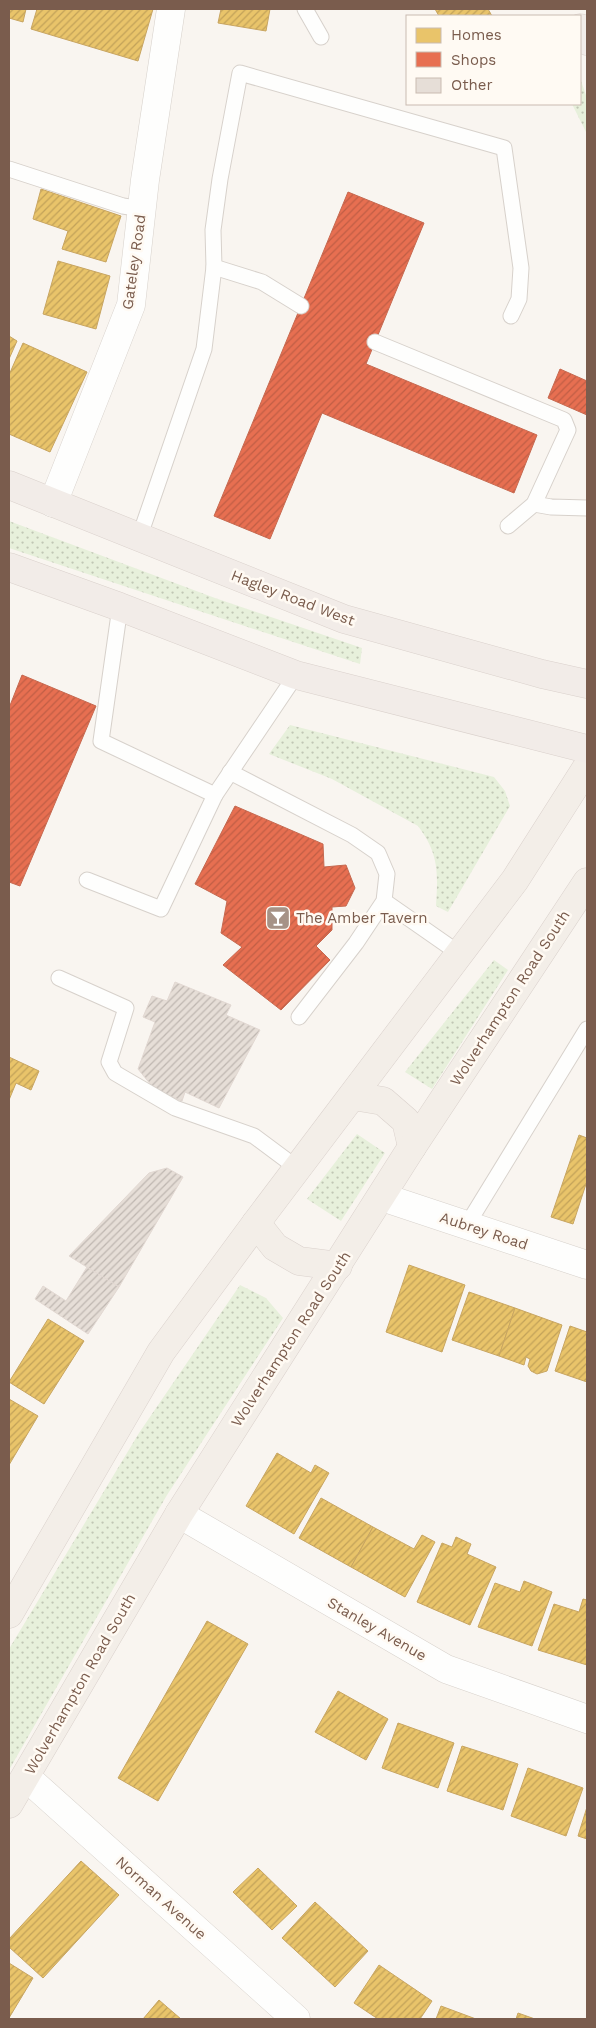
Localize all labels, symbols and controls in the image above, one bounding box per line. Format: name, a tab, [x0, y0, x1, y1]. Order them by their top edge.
legend	[406, 15, 581, 105]
text: Homes	[451, 26, 502, 44]
text: Shops	[451, 51, 496, 69]
text: Other	[451, 76, 493, 94]
street label: Gateley Road	[118, 213, 150, 311]
street label: Hagley Road West	[229, 566, 358, 630]
bar icon: The Amber Tavern	[265, 905, 291, 931]
street label: Wolverhampton Road South	[446, 907, 574, 1089]
place label: The Amber Tavern	[296, 909, 428, 927]
street label: Aubrey Road	[438, 1208, 530, 1254]
street label: Wolverhampton Road South	[227, 1248, 355, 1430]
street label: Wolverhampton Road South	[21, 1590, 139, 1778]
street label: Stanley Avenue	[324, 1593, 430, 1665]
street label: Norman Avenue	[112, 1853, 210, 1943]

